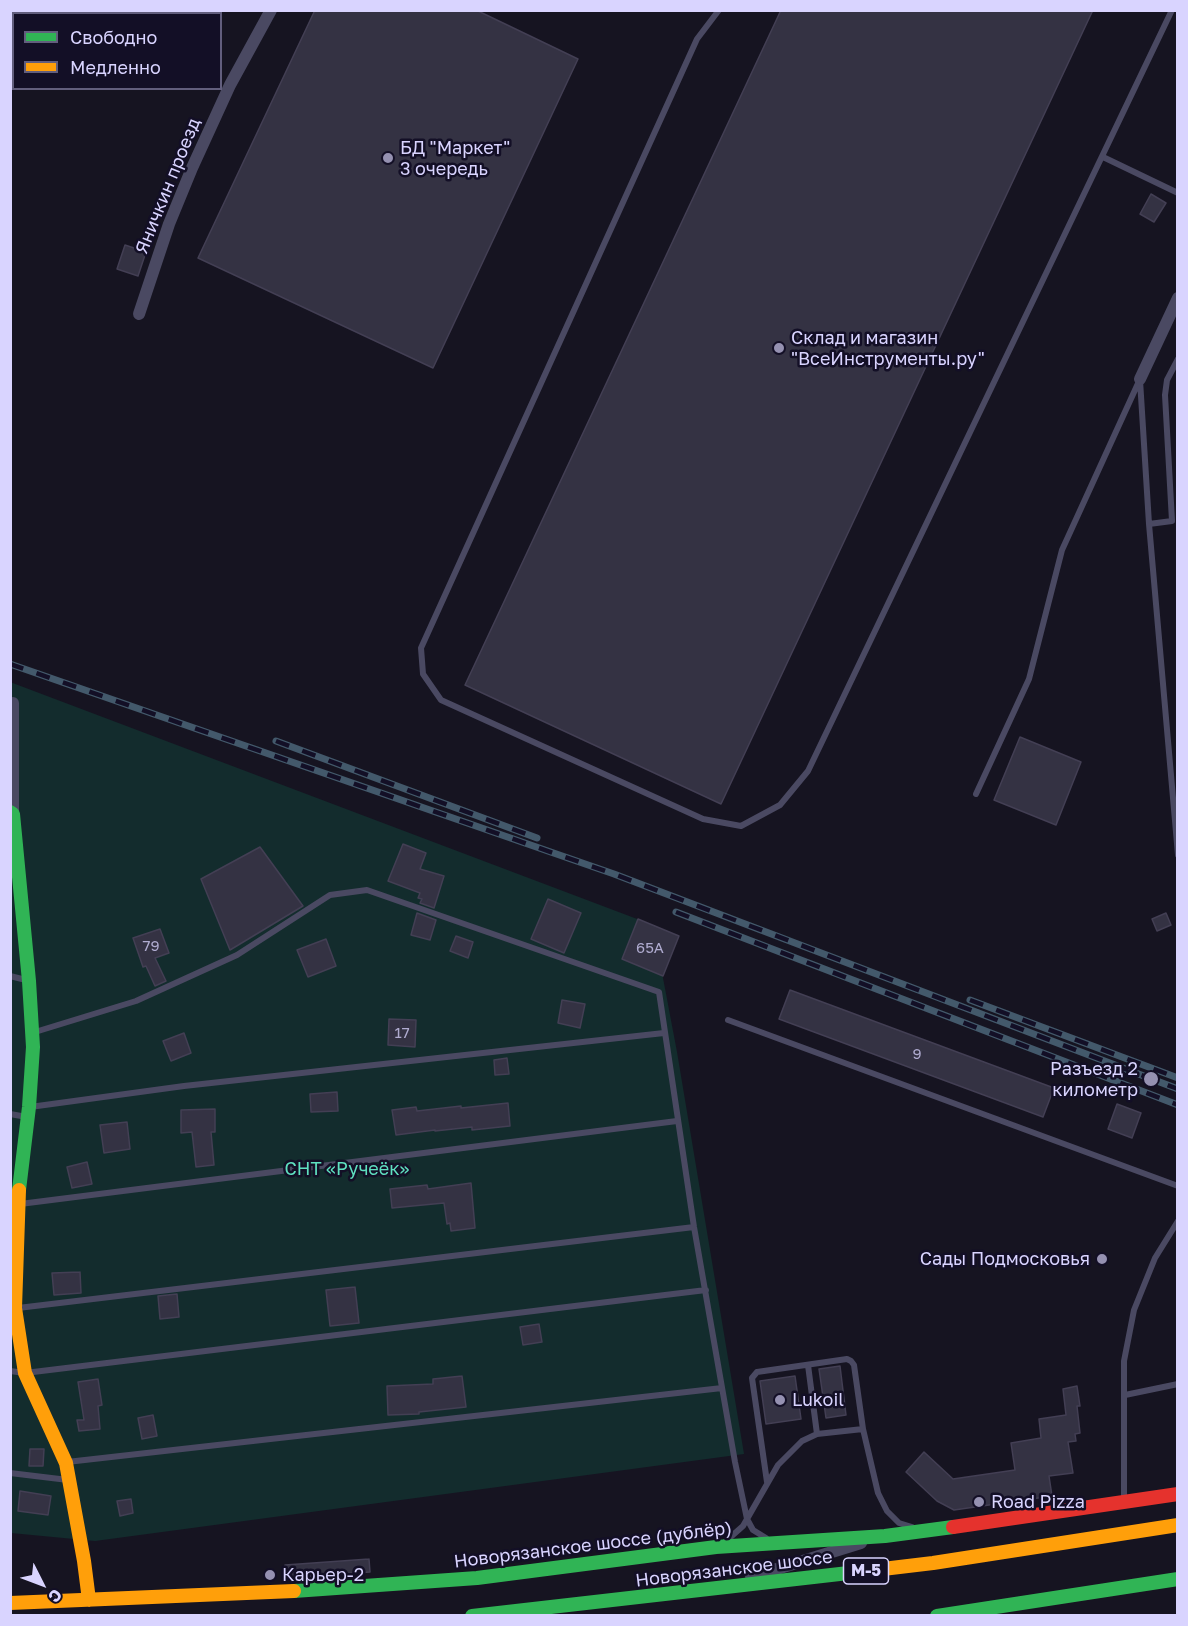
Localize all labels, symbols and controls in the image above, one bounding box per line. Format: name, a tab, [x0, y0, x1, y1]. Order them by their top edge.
legend	[12, 12, 222, 90]
text: Свободно	[70, 26, 157, 48]
text: Медленно	[70, 56, 161, 78]
street label: Яничкин проезд	[131, 115, 205, 257]
place label: БД "Маркет" 3 очередь	[400, 137, 510, 180]
marker: БД "Маркет" 3 очередь	[381, 151, 395, 165]
place label: Склад и магазин "ВсеИнструменты.ру"	[791, 327, 985, 370]
marker: Склад и магазин "ВсеИнструменты.ру"	[772, 341, 786, 355]
house number: 79	[142, 937, 160, 955]
house number: 65А	[636, 939, 664, 957]
house number: 17	[394, 1024, 410, 1042]
house number: 9	[912, 1045, 922, 1063]
place label: Разъезд 2 километр	[1050, 1058, 1138, 1100]
marker: Разъезд 2 километр	[1142, 1070, 1160, 1088]
park label: СНТ «Ручеёк»	[284, 1158, 410, 1180]
place label: Сады Подмосковья	[920, 1248, 1090, 1270]
marker: Сады Подмосковья	[1095, 1252, 1109, 1266]
place label: Lukoil	[792, 1389, 844, 1411]
marker: Lukoil	[773, 1393, 787, 1407]
place label: Road Pizza	[991, 1491, 1085, 1513]
marker: Road Pizza	[972, 1495, 986, 1509]
street label: Новорязанское шоссе (дублёр)	[453, 1517, 733, 1573]
street label: Новорязанское шоссе	[634, 1546, 834, 1592]
north arrow	[12, 1554, 72, 1614]
road number: М-5	[844, 1558, 888, 1584]
place label: Карьер-2	[282, 1564, 364, 1586]
marker: Карьер-2	[263, 1568, 277, 1582]
text: С	[44, 1585, 67, 1607]

